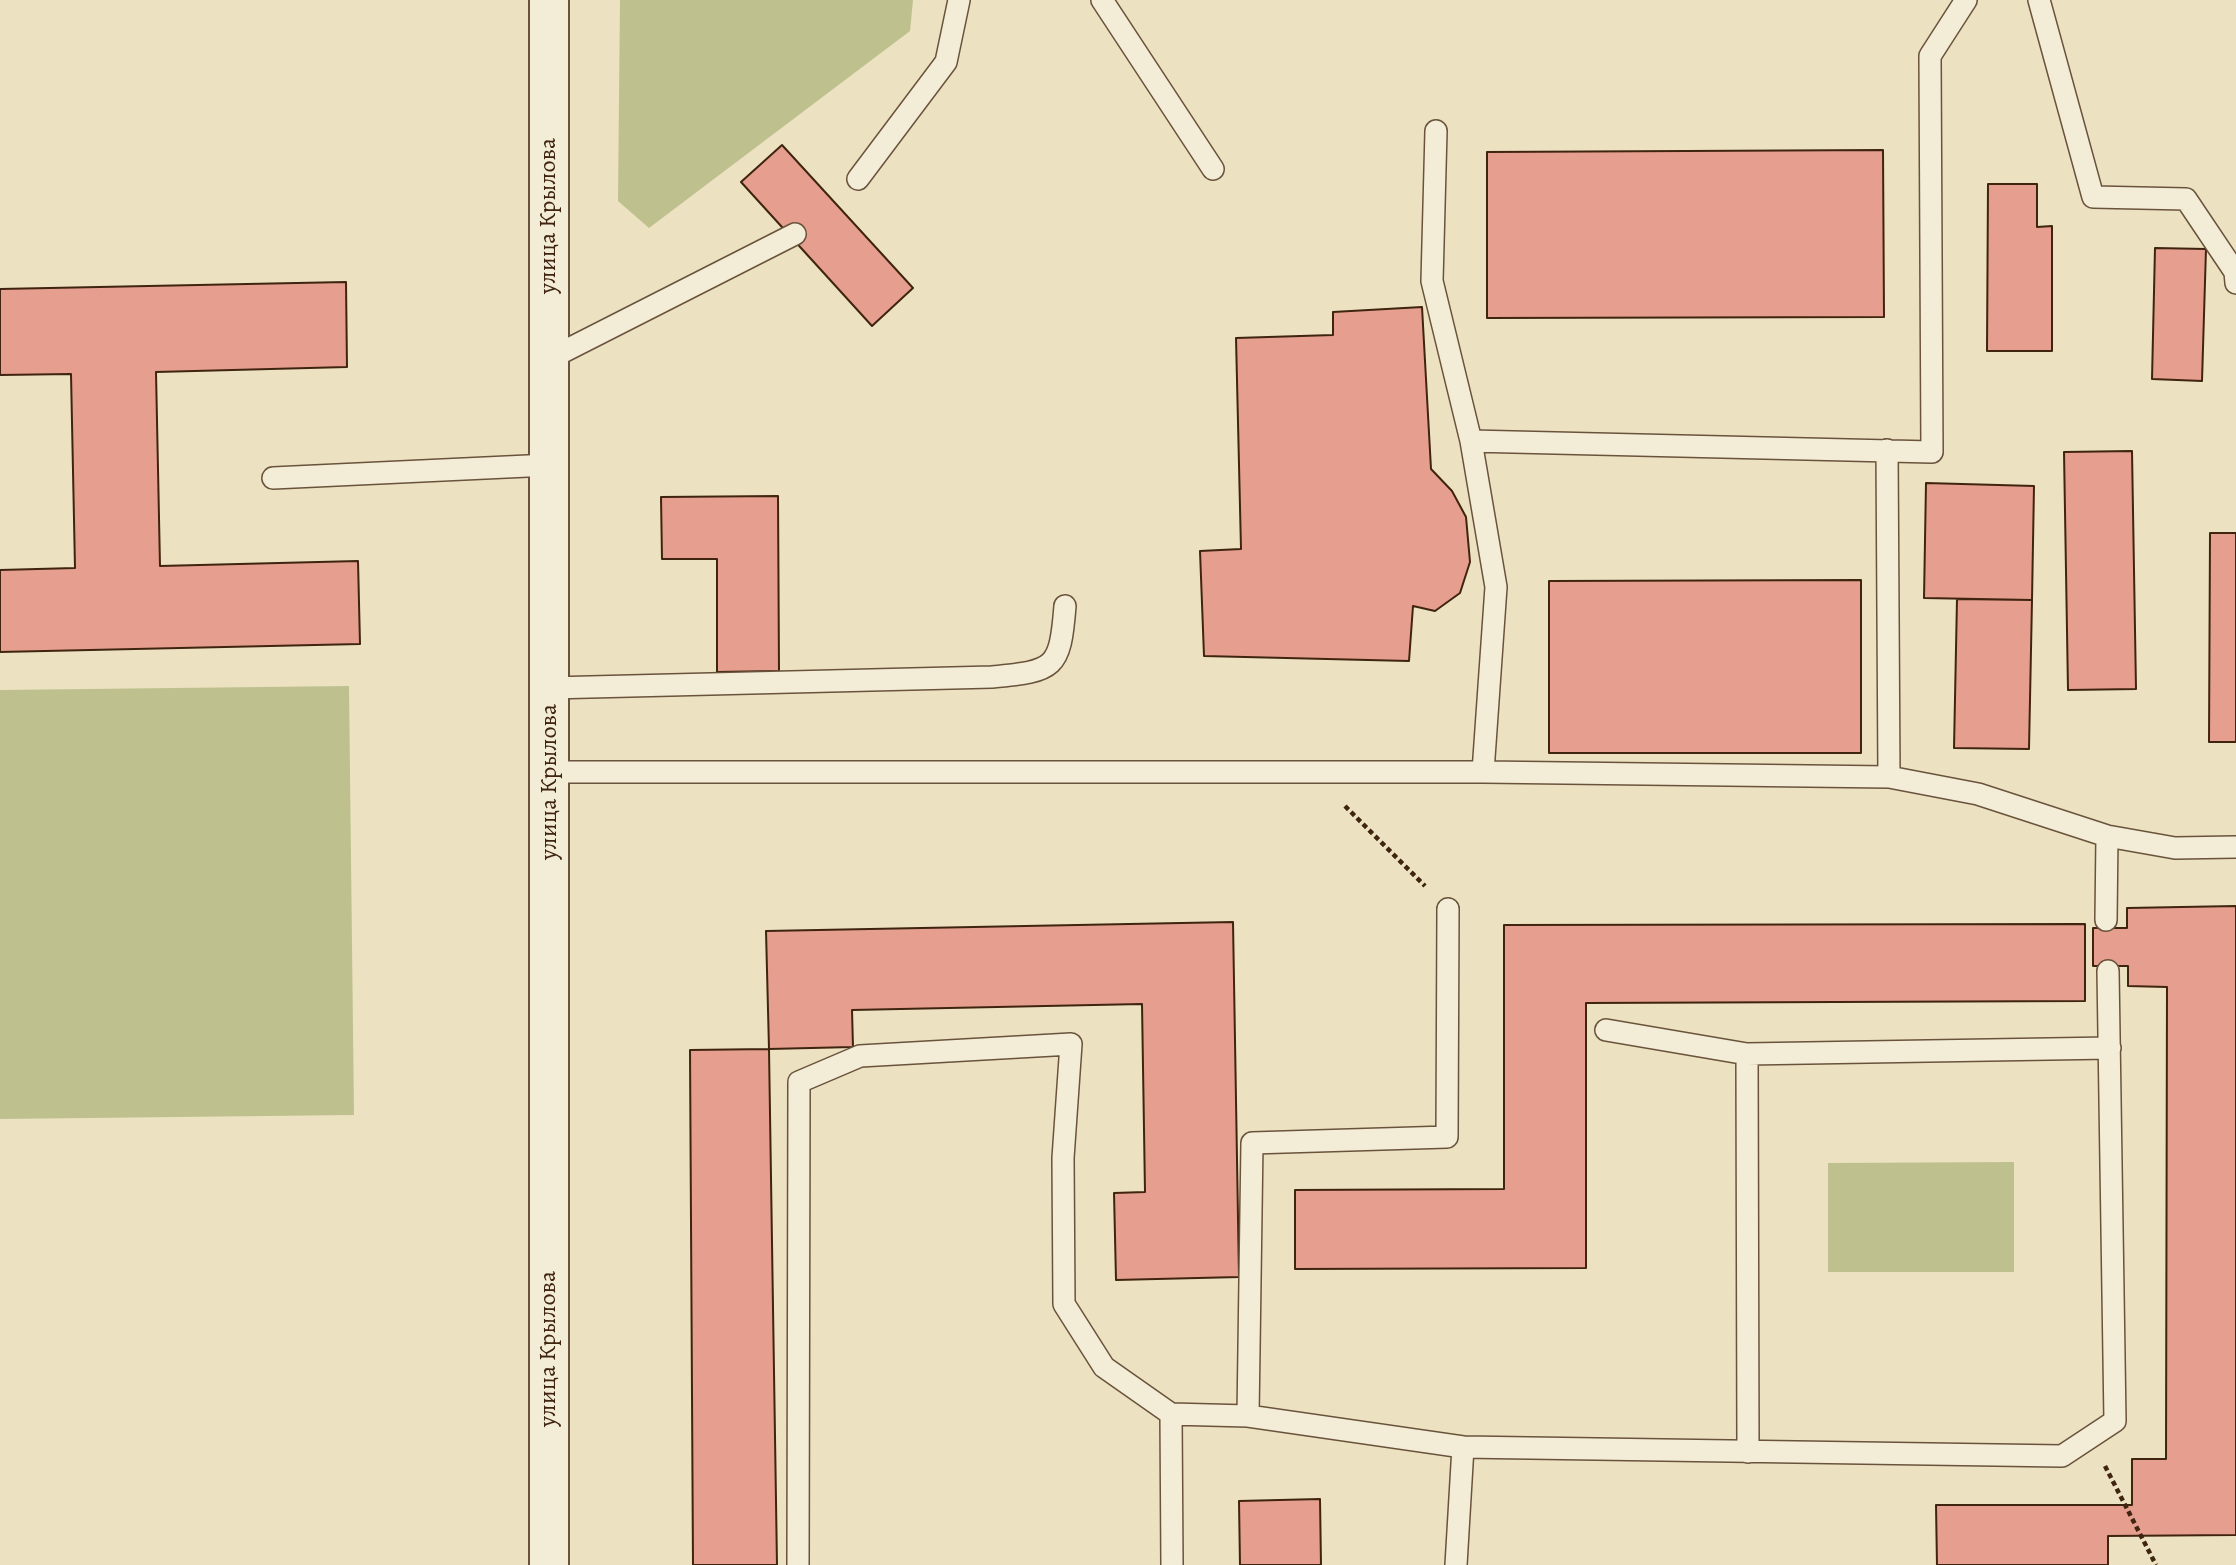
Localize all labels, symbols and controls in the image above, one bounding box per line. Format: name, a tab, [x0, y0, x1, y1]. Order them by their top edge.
street label: улица Крылова	[535, 138, 563, 294]
street label: улица Крылова	[536, 704, 564, 860]
street label: улица Крылова	[535, 1271, 563, 1427]

